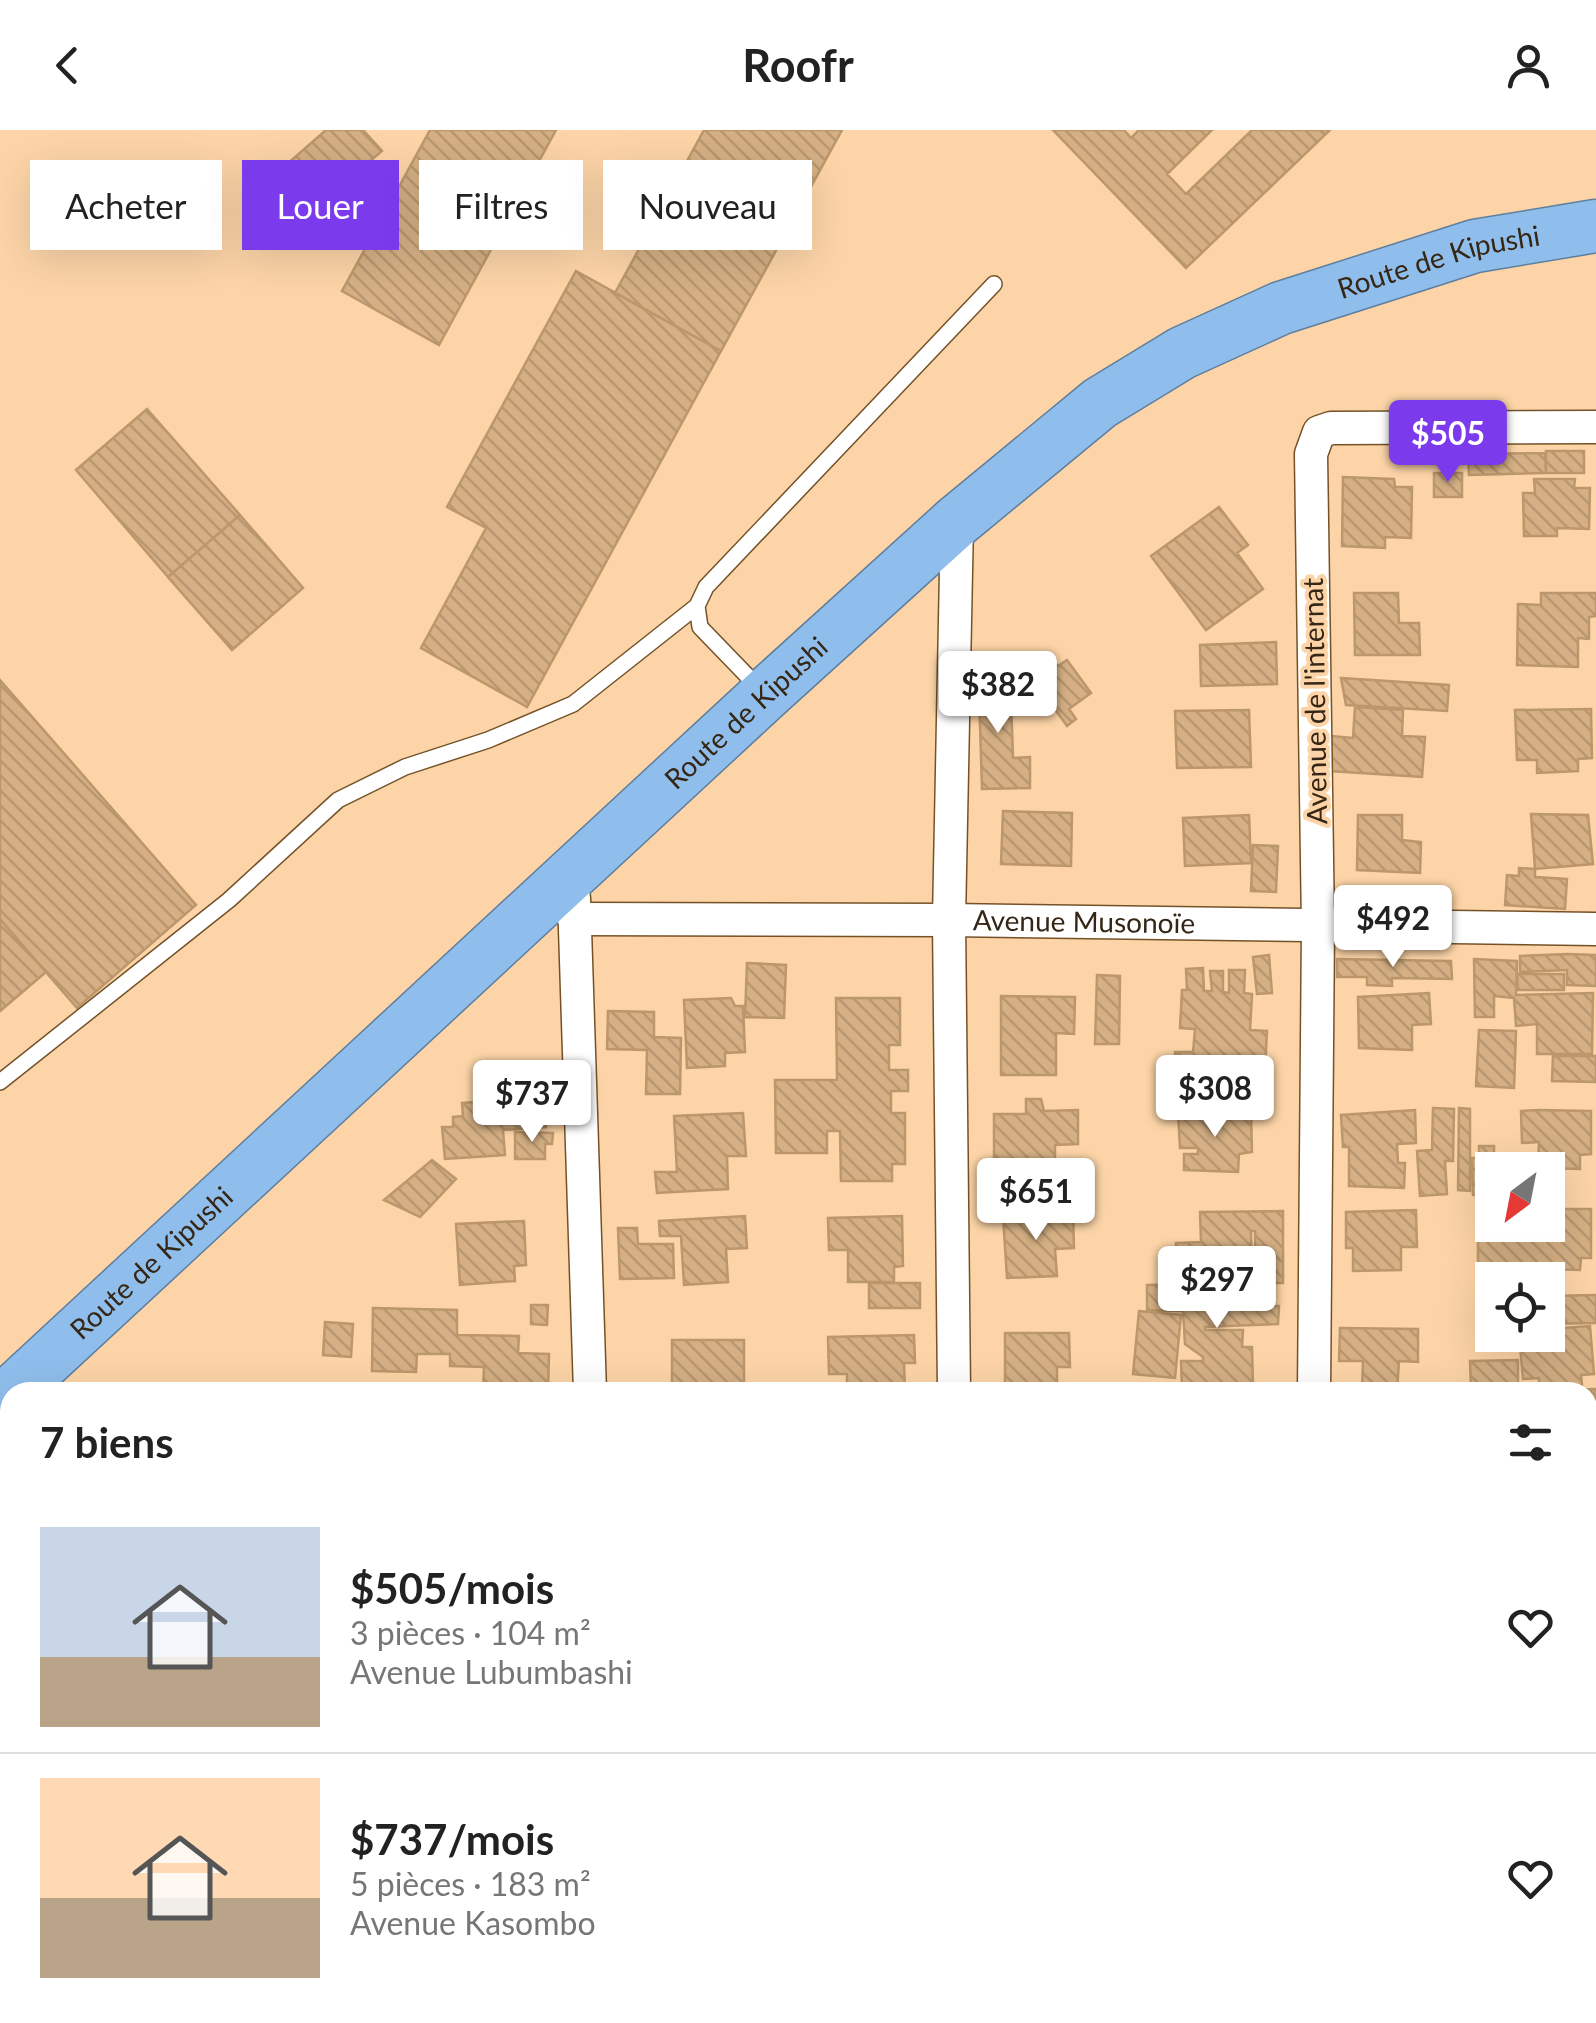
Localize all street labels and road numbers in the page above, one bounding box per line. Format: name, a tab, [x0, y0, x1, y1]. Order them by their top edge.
street label: Route de Kipushi	[1333, 218, 1542, 305]
street label: Avenue de l'internat	[1295, 578, 1333, 824]
street label: Route de Kipushi	[657, 629, 834, 795]
street label: Avenue Musonoïe	[973, 902, 1195, 939]
street label: Route de Kipushi	[63, 1179, 239, 1346]

